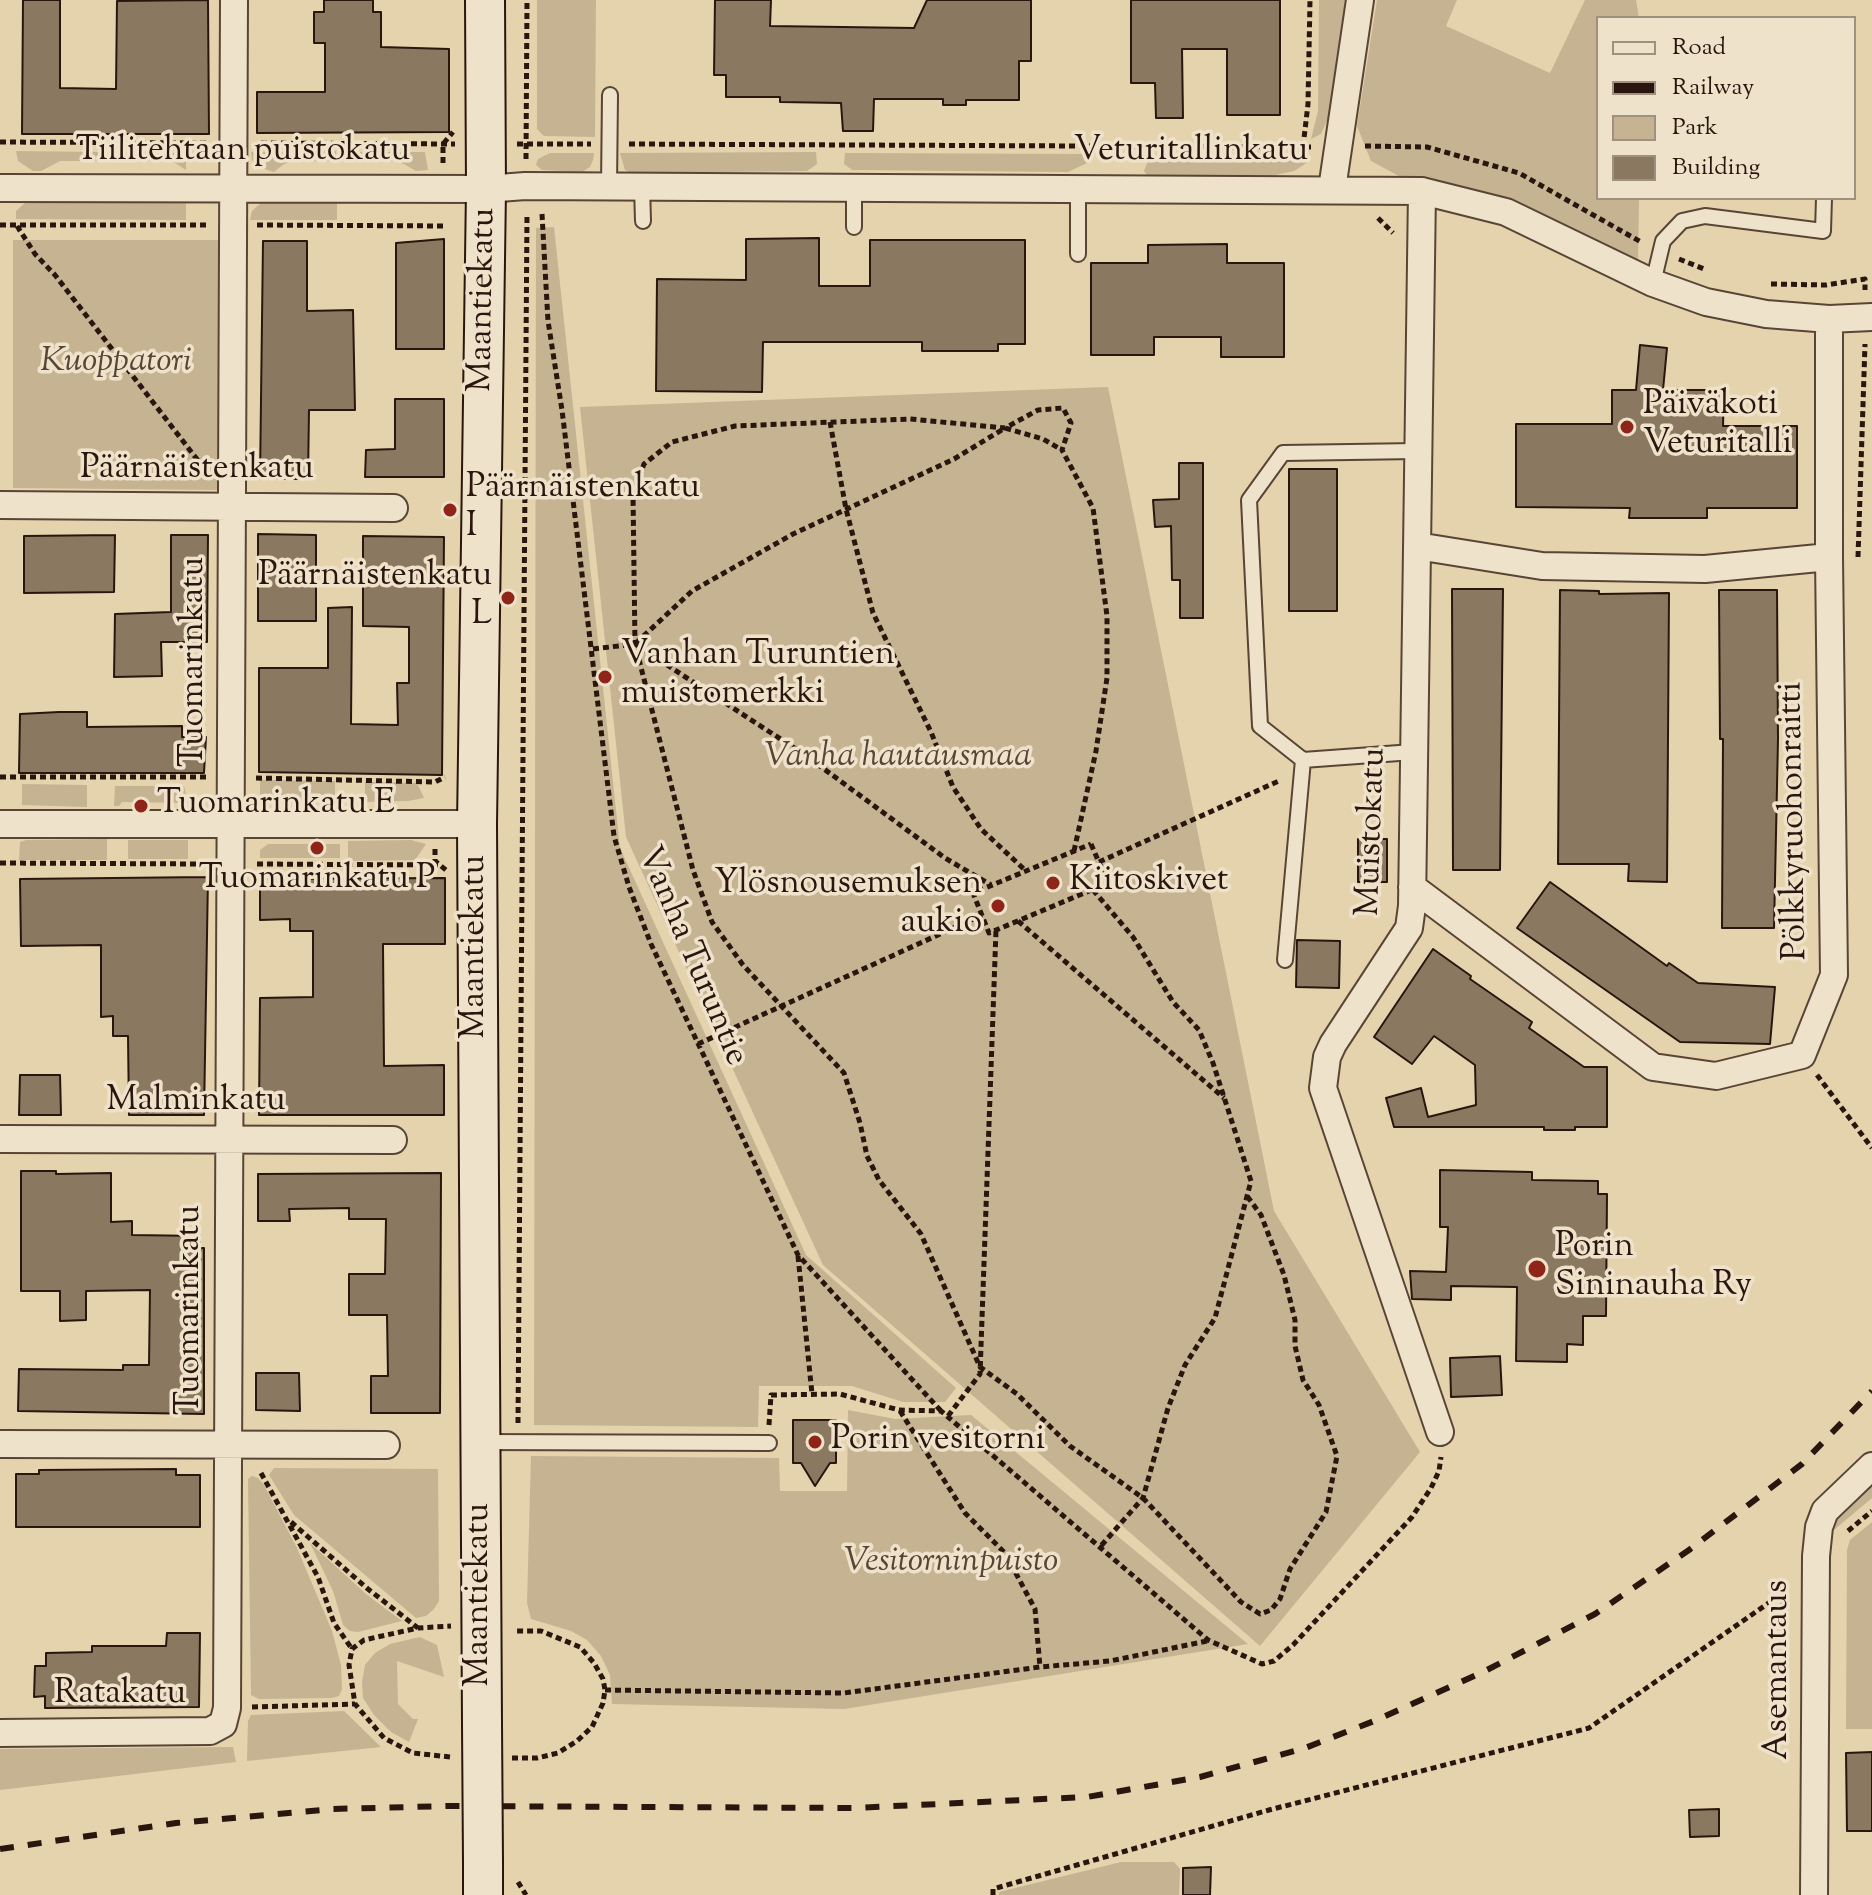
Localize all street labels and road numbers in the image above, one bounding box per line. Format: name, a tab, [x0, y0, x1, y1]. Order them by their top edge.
street label: Tiilitehtaan puistokatu	[76, 133, 410, 173]
street label: Veturitallinkatu	[1074, 133, 1308, 173]
street label: Maantiekatu	[463, 208, 507, 392]
street label: Päärnäistenkatu	[80, 451, 314, 491]
street label: Tuomarinkatu	[176, 557, 216, 767]
street label: Pölkkyruohonraitti	[1773, 681, 1819, 961]
street label: Muistokatu	[1351, 747, 1397, 917]
street label: Vanha Turuntie	[626, 842, 754, 1072]
street label: Maantiekatu	[457, 855, 497, 1039]
street label: Malminkatu	[106, 1083, 286, 1123]
street label: Tuomarinkatu	[172, 1205, 212, 1415]
street label: Maantiekatu	[461, 1503, 501, 1687]
street label: Asemantaus	[1760, 1580, 1800, 1760]
street label: Ratakatu	[54, 1676, 186, 1716]

